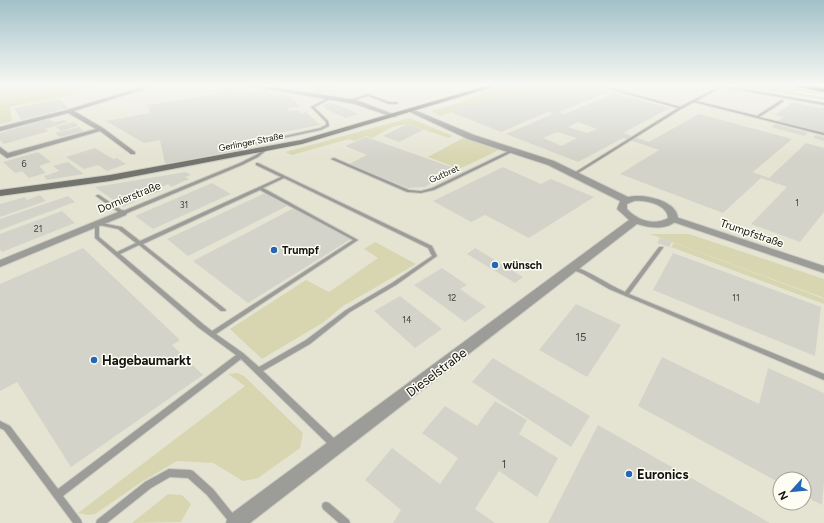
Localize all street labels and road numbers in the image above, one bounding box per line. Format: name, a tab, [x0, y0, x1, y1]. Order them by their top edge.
street label: Gerlinger Straße	[218, 130, 284, 153]
street label: Gutbret	[427, 162, 461, 185]
street label: Dornierstraße	[96, 179, 163, 216]
street label: Trumpfstraße	[718, 217, 785, 250]
street label: Dieselstraße	[403, 345, 469, 400]

